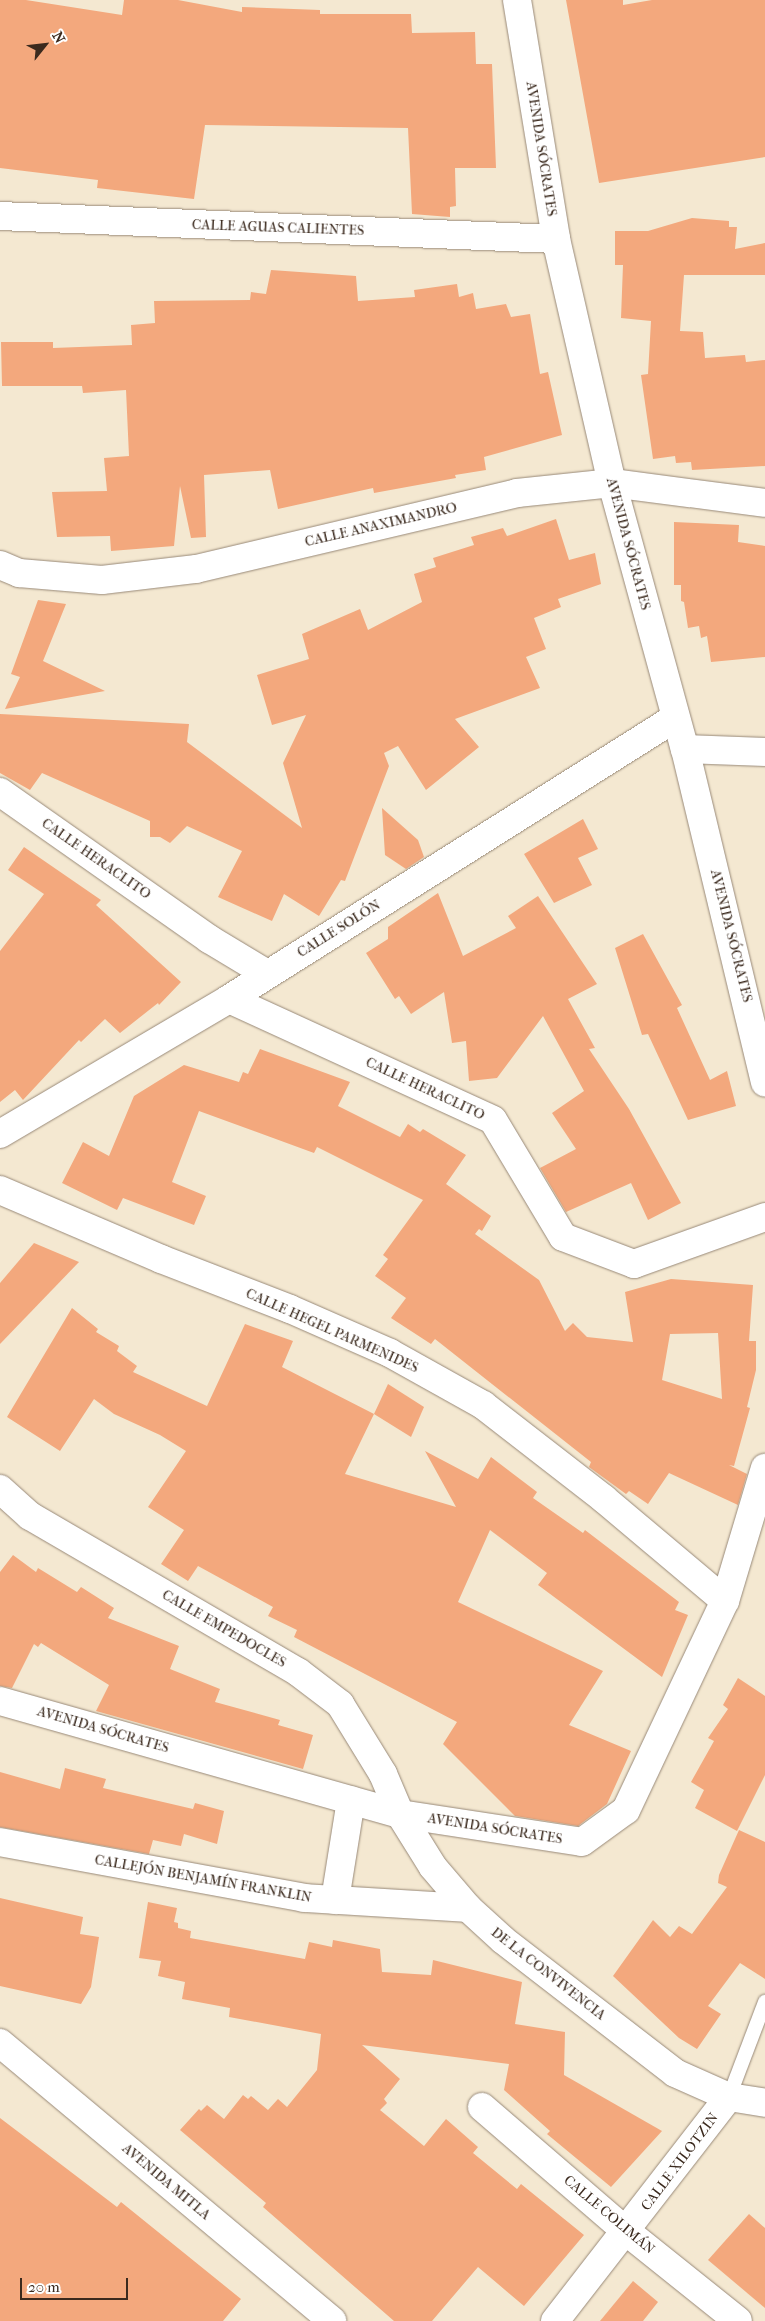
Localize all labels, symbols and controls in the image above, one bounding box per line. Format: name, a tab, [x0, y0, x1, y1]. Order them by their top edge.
north arrow	[20, 20, 70, 70]
text: N	[49, 29, 69, 46]
street label: AVENIDA SÓCRATES	[522, 80, 560, 218]
street label: CALLE AGUAS CALIENTES	[191, 217, 365, 239]
street label: AVENIDA SÓCRATES	[602, 476, 654, 612]
street label: CALLE ANAXIMANDRO	[303, 499, 459, 551]
street label: CALLE HERACLITO	[38, 815, 154, 903]
street label: AVENIDA SÓCRATES	[706, 868, 756, 1004]
street label: CALLE SOLÓN	[294, 897, 384, 961]
street label: CALLE HERACLITO	[363, 1054, 487, 1124]
street label: CALLE HEGEL PARMENIDES	[243, 1285, 421, 1377]
street label: CALLE EMPEDOCLES	[159, 1587, 289, 1671]
street label: AVENIDA SÓCRATES	[35, 1703, 171, 1757]
street label: AVENIDA SÓCRATES	[426, 1810, 564, 1848]
street label: CALLEJÓN BENJAMÍN FRANKLIN	[93, 1852, 313, 1906]
street label: DE LA CONVIVENCIA	[487, 1924, 609, 2024]
street label: CALLE XILOTZIN	[638, 2110, 722, 2214]
street label: AVENIDA MITLA	[119, 2140, 213, 2224]
street label: CALLE COLIMÁN	[560, 2172, 658, 2258]
scale bar	[22, 2268, 130, 2300]
text: 20 m	[28, 2278, 60, 2296]

